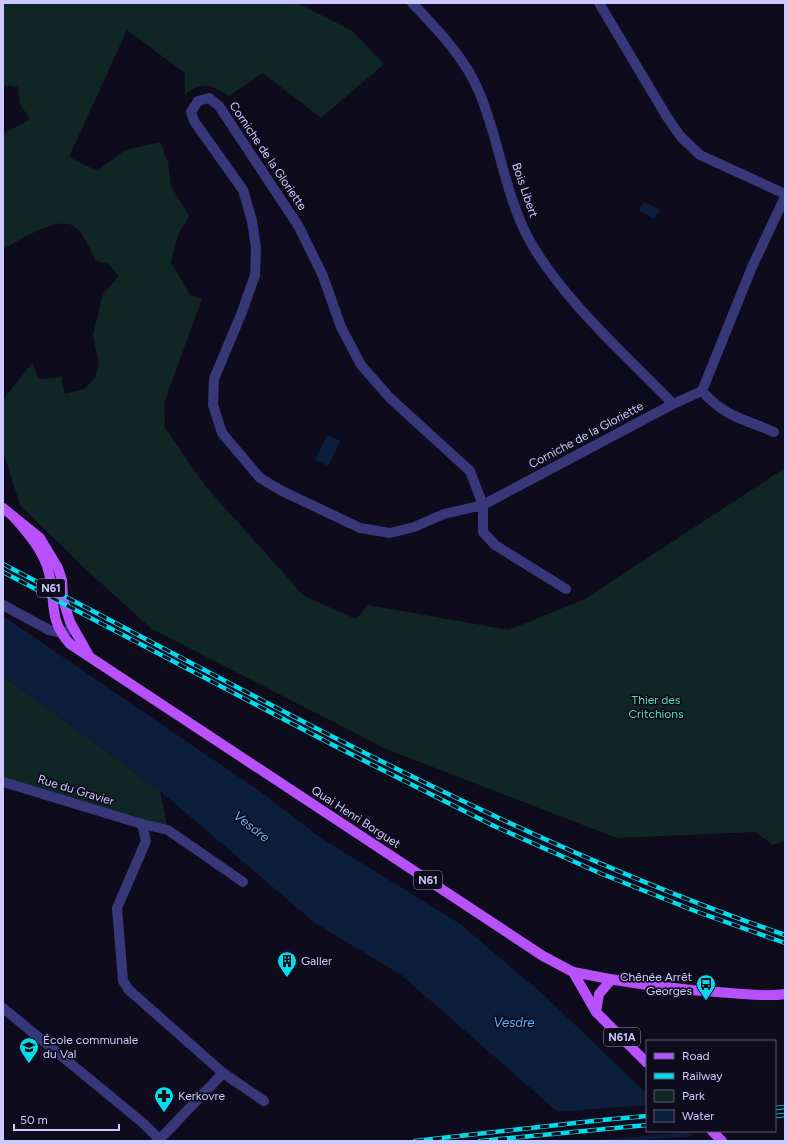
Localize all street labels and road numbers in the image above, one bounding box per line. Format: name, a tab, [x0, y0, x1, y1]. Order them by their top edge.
street label: Corniche de la Gloriette	[226, 99, 310, 213]
street label: Bois Libert	[509, 161, 541, 220]
street label: Corniche de la Gloriette	[526, 399, 646, 471]
road number: N61	[37, 579, 65, 597]
street label: Rue du Gravier	[36, 772, 116, 808]
street label: Quai Henri Borguet	[309, 783, 403, 851]
road number: N61	[414, 871, 442, 889]
road number: N61A	[604, 1028, 640, 1046]

